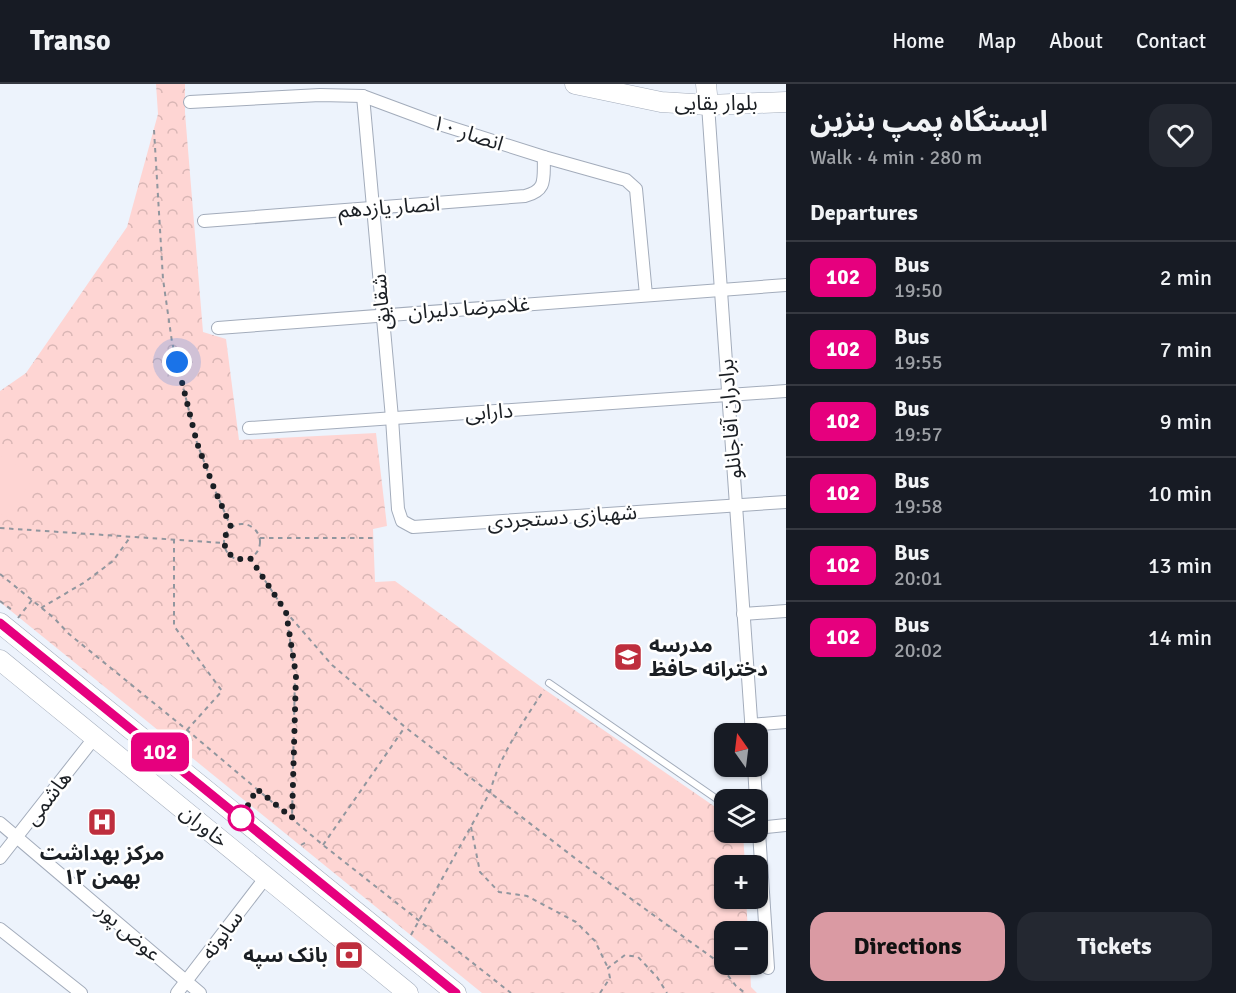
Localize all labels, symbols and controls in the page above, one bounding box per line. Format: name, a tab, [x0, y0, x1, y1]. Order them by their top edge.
text: Transo	[30, 24, 111, 58]
text: Home	[892, 28, 945, 54]
text: Map	[978, 28, 1016, 54]
text: About	[1049, 28, 1103, 54]
text: Contact	[1136, 28, 1206, 54]
street label: بلوار بقایی	[674, 90, 758, 116]
button: heart	[1149, 104, 1212, 167]
text: ایستگاه پمپ بنزین	[810, 105, 1048, 139]
street label: انصار ۱۰	[429, 109, 507, 157]
text: Walk · 4 min · 280 m	[810, 145, 982, 170]
street label: انصار یازدهم	[337, 190, 441, 226]
text: Departures	[810, 199, 918, 226]
text: Bus	[894, 251, 929, 278]
text: 102	[826, 264, 860, 290]
text: 2 min	[1160, 264, 1212, 291]
street label: شقایق	[366, 273, 396, 331]
text: 19:50	[894, 278, 943, 303]
street label: غلامرضا دلیران	[407, 291, 531, 325]
text: Bus	[894, 323, 929, 350]
text: 102	[826, 336, 860, 362]
text: 7 min	[1160, 336, 1212, 363]
your location	[162, 347, 192, 377]
text: 19:55	[894, 350, 943, 375]
street label: برادران آقاجانلو	[713, 358, 747, 480]
text: Bus	[894, 395, 929, 422]
street label: دارابی	[464, 397, 514, 427]
text: 102	[826, 408, 860, 434]
text: 9 min	[1160, 408, 1212, 435]
text: 19:57	[894, 422, 943, 447]
text: Bus	[894, 467, 929, 494]
text: 102	[826, 480, 860, 506]
text: 10 min	[1148, 480, 1212, 507]
text: 19:58	[894, 494, 943, 519]
street label: شهبازی دستجردی	[486, 499, 638, 535]
text: Bus	[894, 539, 929, 566]
text: 102	[826, 552, 860, 578]
text: 13 min	[1148, 552, 1212, 579]
text: 20:01	[894, 566, 943, 591]
text: Bus	[894, 611, 929, 638]
text: 102	[826, 624, 860, 650]
text: 14 min	[1148, 624, 1212, 651]
place label: مدرسه دخترانه حافظ	[649, 632, 768, 682]
text: 20:02	[894, 638, 943, 663]
school or university icon: مدرسه دخترانه حافظ	[612, 641, 644, 673]
north arrow	[714, 723, 768, 777]
map controls	[714, 723, 768, 975]
line badge: 102	[126, 732, 195, 772]
text: 102	[143, 739, 177, 765]
street label: هاشمی	[19, 765, 77, 831]
button: layers	[714, 789, 768, 843]
street label: خاوران	[175, 799, 233, 853]
unlabelled marker	[228, 805, 254, 831]
hospital icon: مرکز بهداشت ۱۲ بهمن	[86, 806, 118, 838]
place label: مرکز بهداشت ۱۲ بهمن	[40, 840, 164, 890]
button: +	[714, 855, 768, 909]
street label: عوض پور	[91, 896, 166, 967]
street label: سابوته	[195, 905, 249, 965]
button: Directions	[810, 912, 1005, 981]
button: Tickets	[1017, 912, 1212, 981]
button: −	[714, 921, 768, 975]
bank icon: بانک سپه	[333, 939, 365, 971]
place label: بانک سپه	[243, 942, 328, 969]

